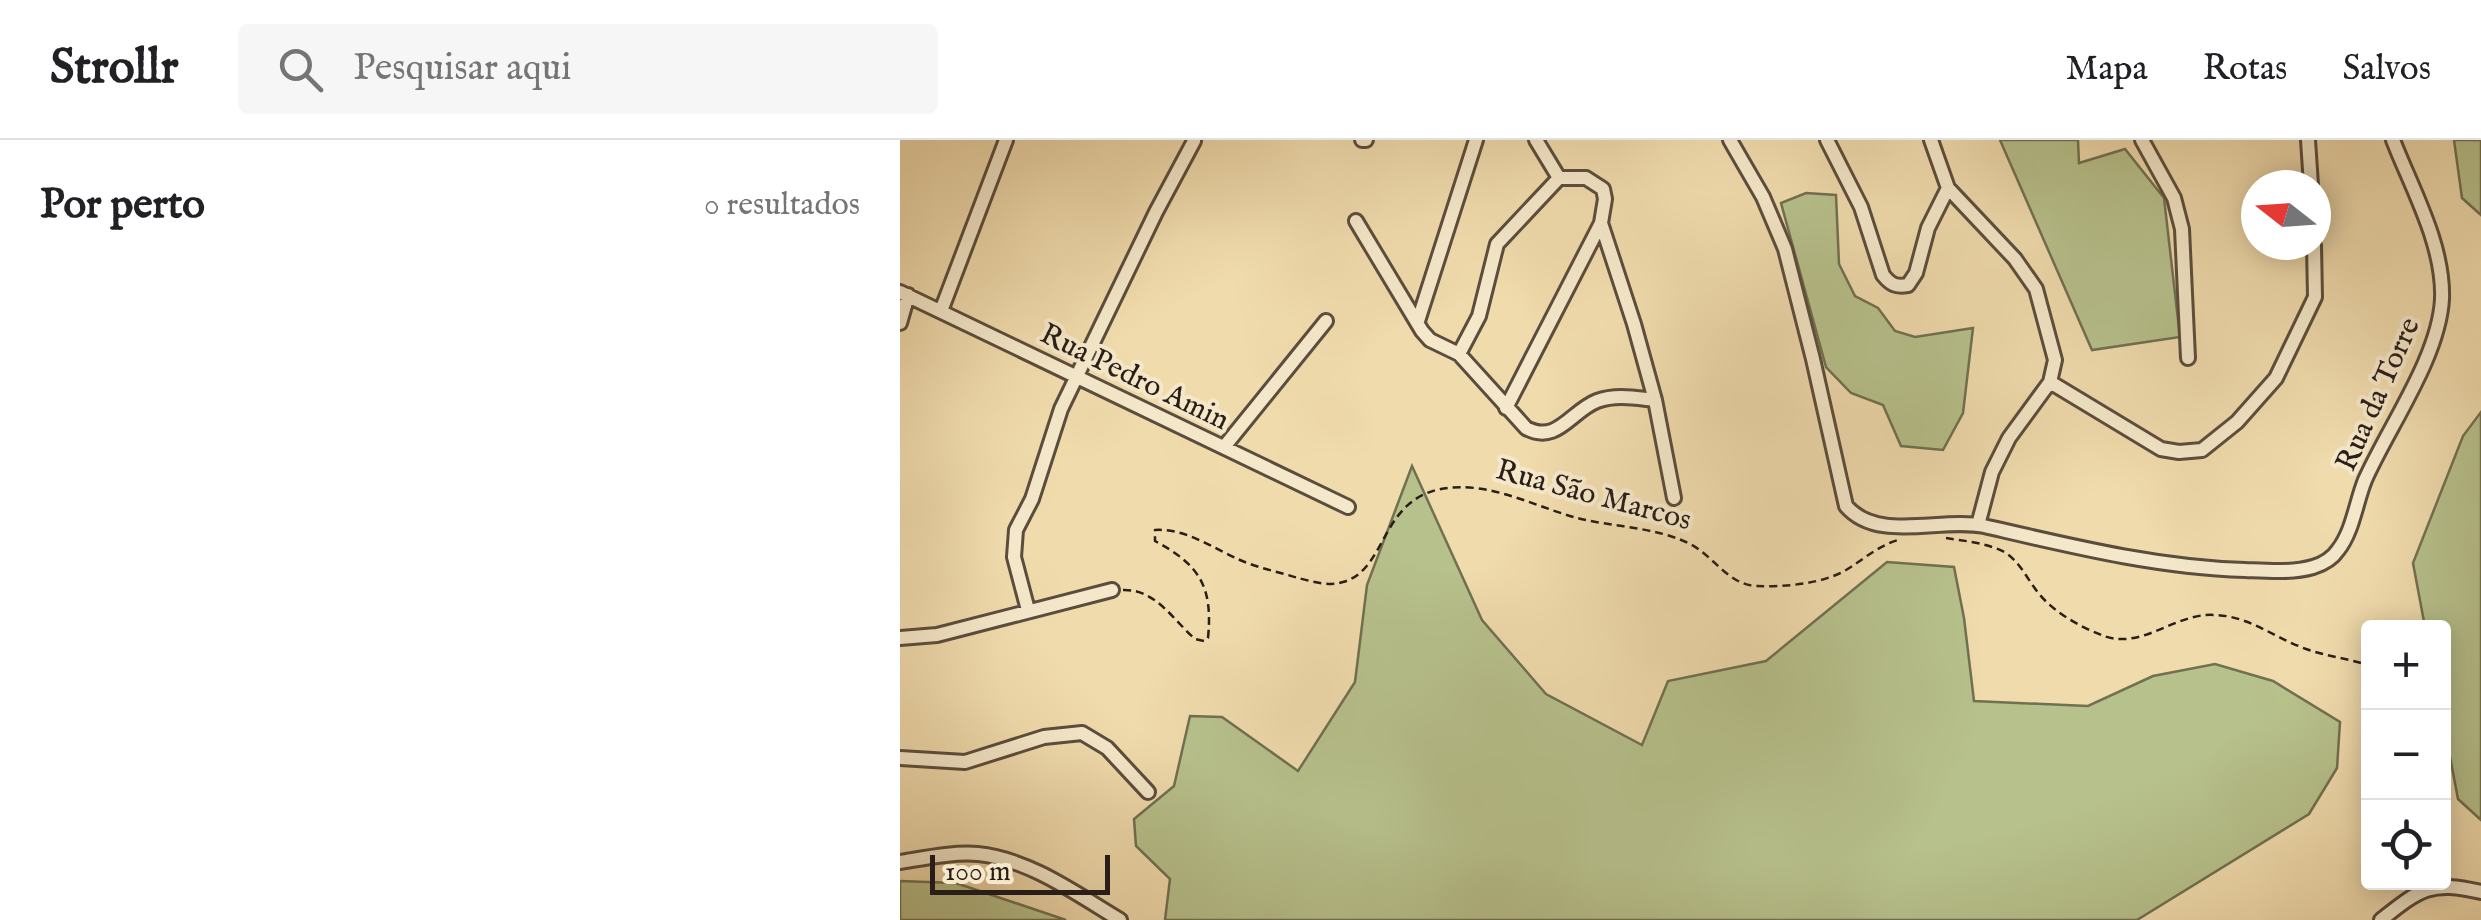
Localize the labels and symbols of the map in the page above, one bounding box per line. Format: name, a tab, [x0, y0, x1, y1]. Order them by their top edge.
north arrow	[2241, 170, 2331, 260]
street label: Rua da Torre	[2328, 312, 2430, 478]
street label: Rua Pedro Amin	[1033, 316, 1235, 440]
street label: Rua São Marcos	[1492, 452, 1695, 540]
scale bar	[930, 850, 1110, 894]

